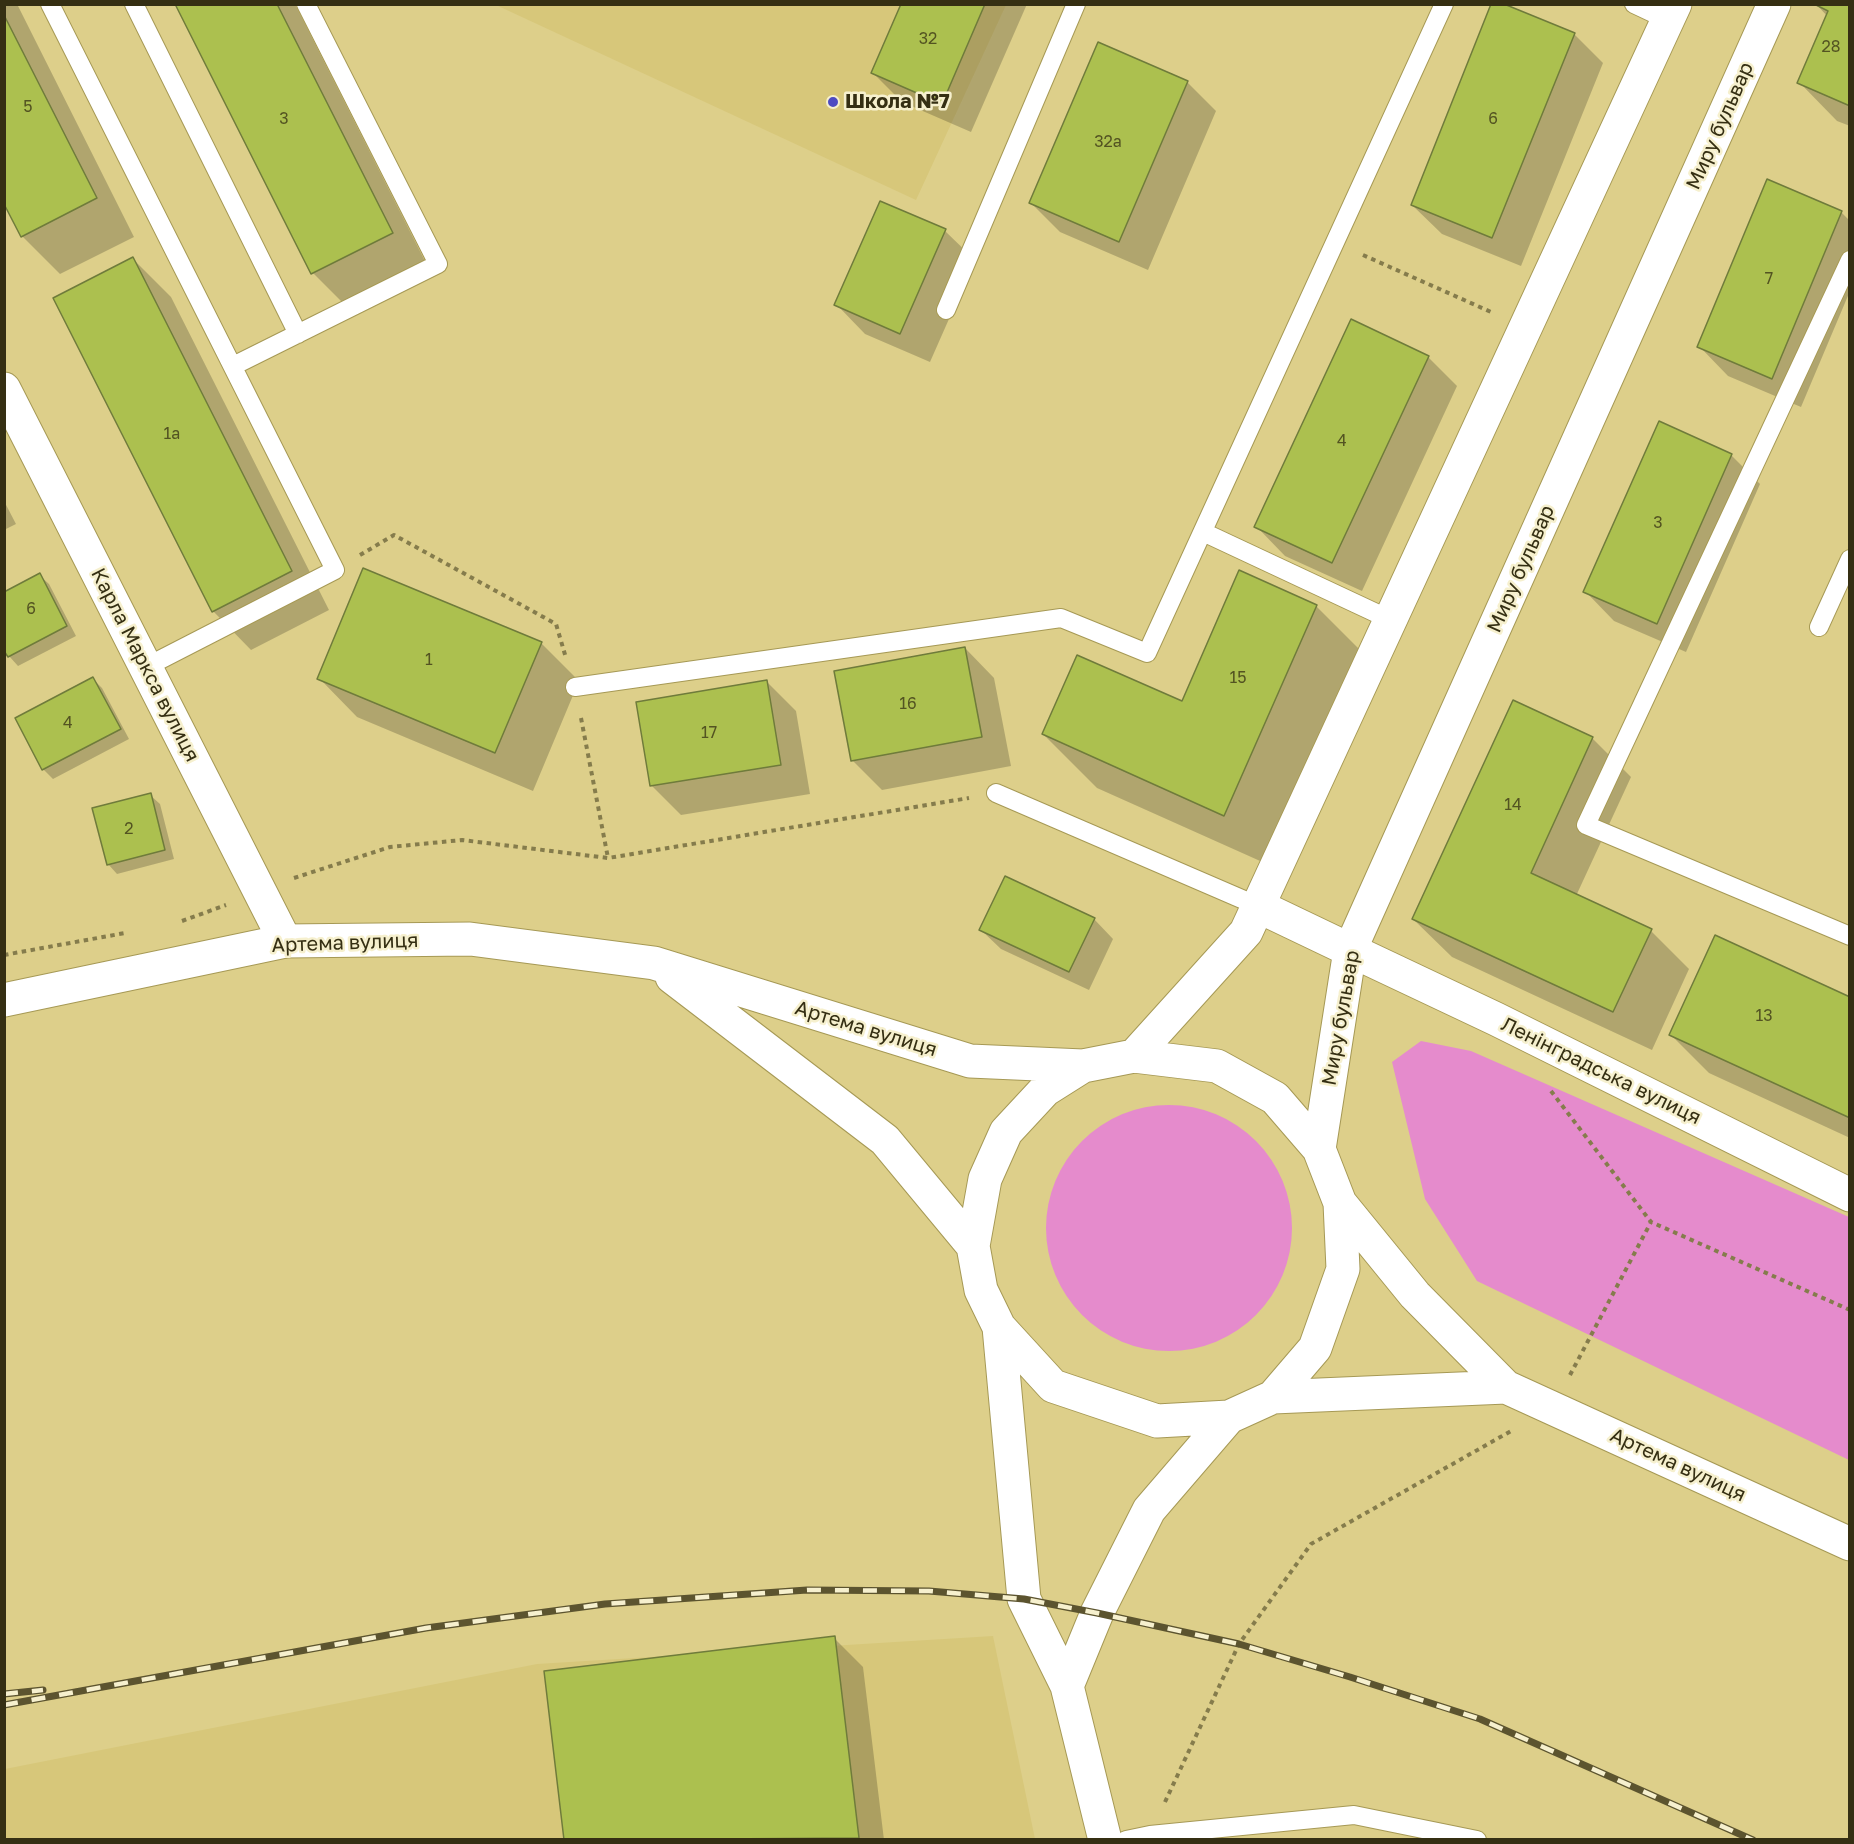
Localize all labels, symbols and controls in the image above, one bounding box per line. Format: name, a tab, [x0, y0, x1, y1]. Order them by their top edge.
house number: 32	[919, 29, 937, 49]
house number: 28	[1821, 37, 1841, 57]
street label: Миру бульвар	[1681, 59, 1759, 193]
place label: Школа №7	[845, 90, 950, 114]
marker: Школа №7	[826, 95, 840, 109]
house number: 5	[23, 97, 33, 117]
house number: 3	[279, 109, 289, 129]
house number: 6	[1488, 109, 1498, 129]
house number: 32а	[1094, 132, 1122, 152]
house number: 7	[1765, 269, 1773, 289]
house number: 1а	[164, 424, 180, 444]
house number: 4	[1337, 431, 1347, 451]
street label: Миру бульвар	[1482, 502, 1560, 636]
house number: 3	[1653, 513, 1663, 533]
street label: Карла Маркса вулиця	[86, 564, 204, 766]
house number: 6	[26, 599, 36, 619]
house number: 1	[425, 650, 433, 670]
house number: 15	[1229, 668, 1247, 688]
house number: 16	[899, 694, 917, 714]
house number: 4	[63, 713, 73, 733]
house number: 17	[701, 723, 717, 743]
house number: 14	[1504, 795, 1522, 815]
house number: 2	[124, 819, 134, 839]
street label: Артема вулиця	[271, 928, 419, 958]
street label: Миру бульвар	[1317, 949, 1365, 1087]
street label: Артема вулиця	[792, 996, 940, 1062]
house number: 13	[1755, 1006, 1773, 1026]
street label: Ленінградська вулиця	[1497, 1012, 1705, 1130]
street label: Артема вулиця	[1606, 1423, 1750, 1507]

